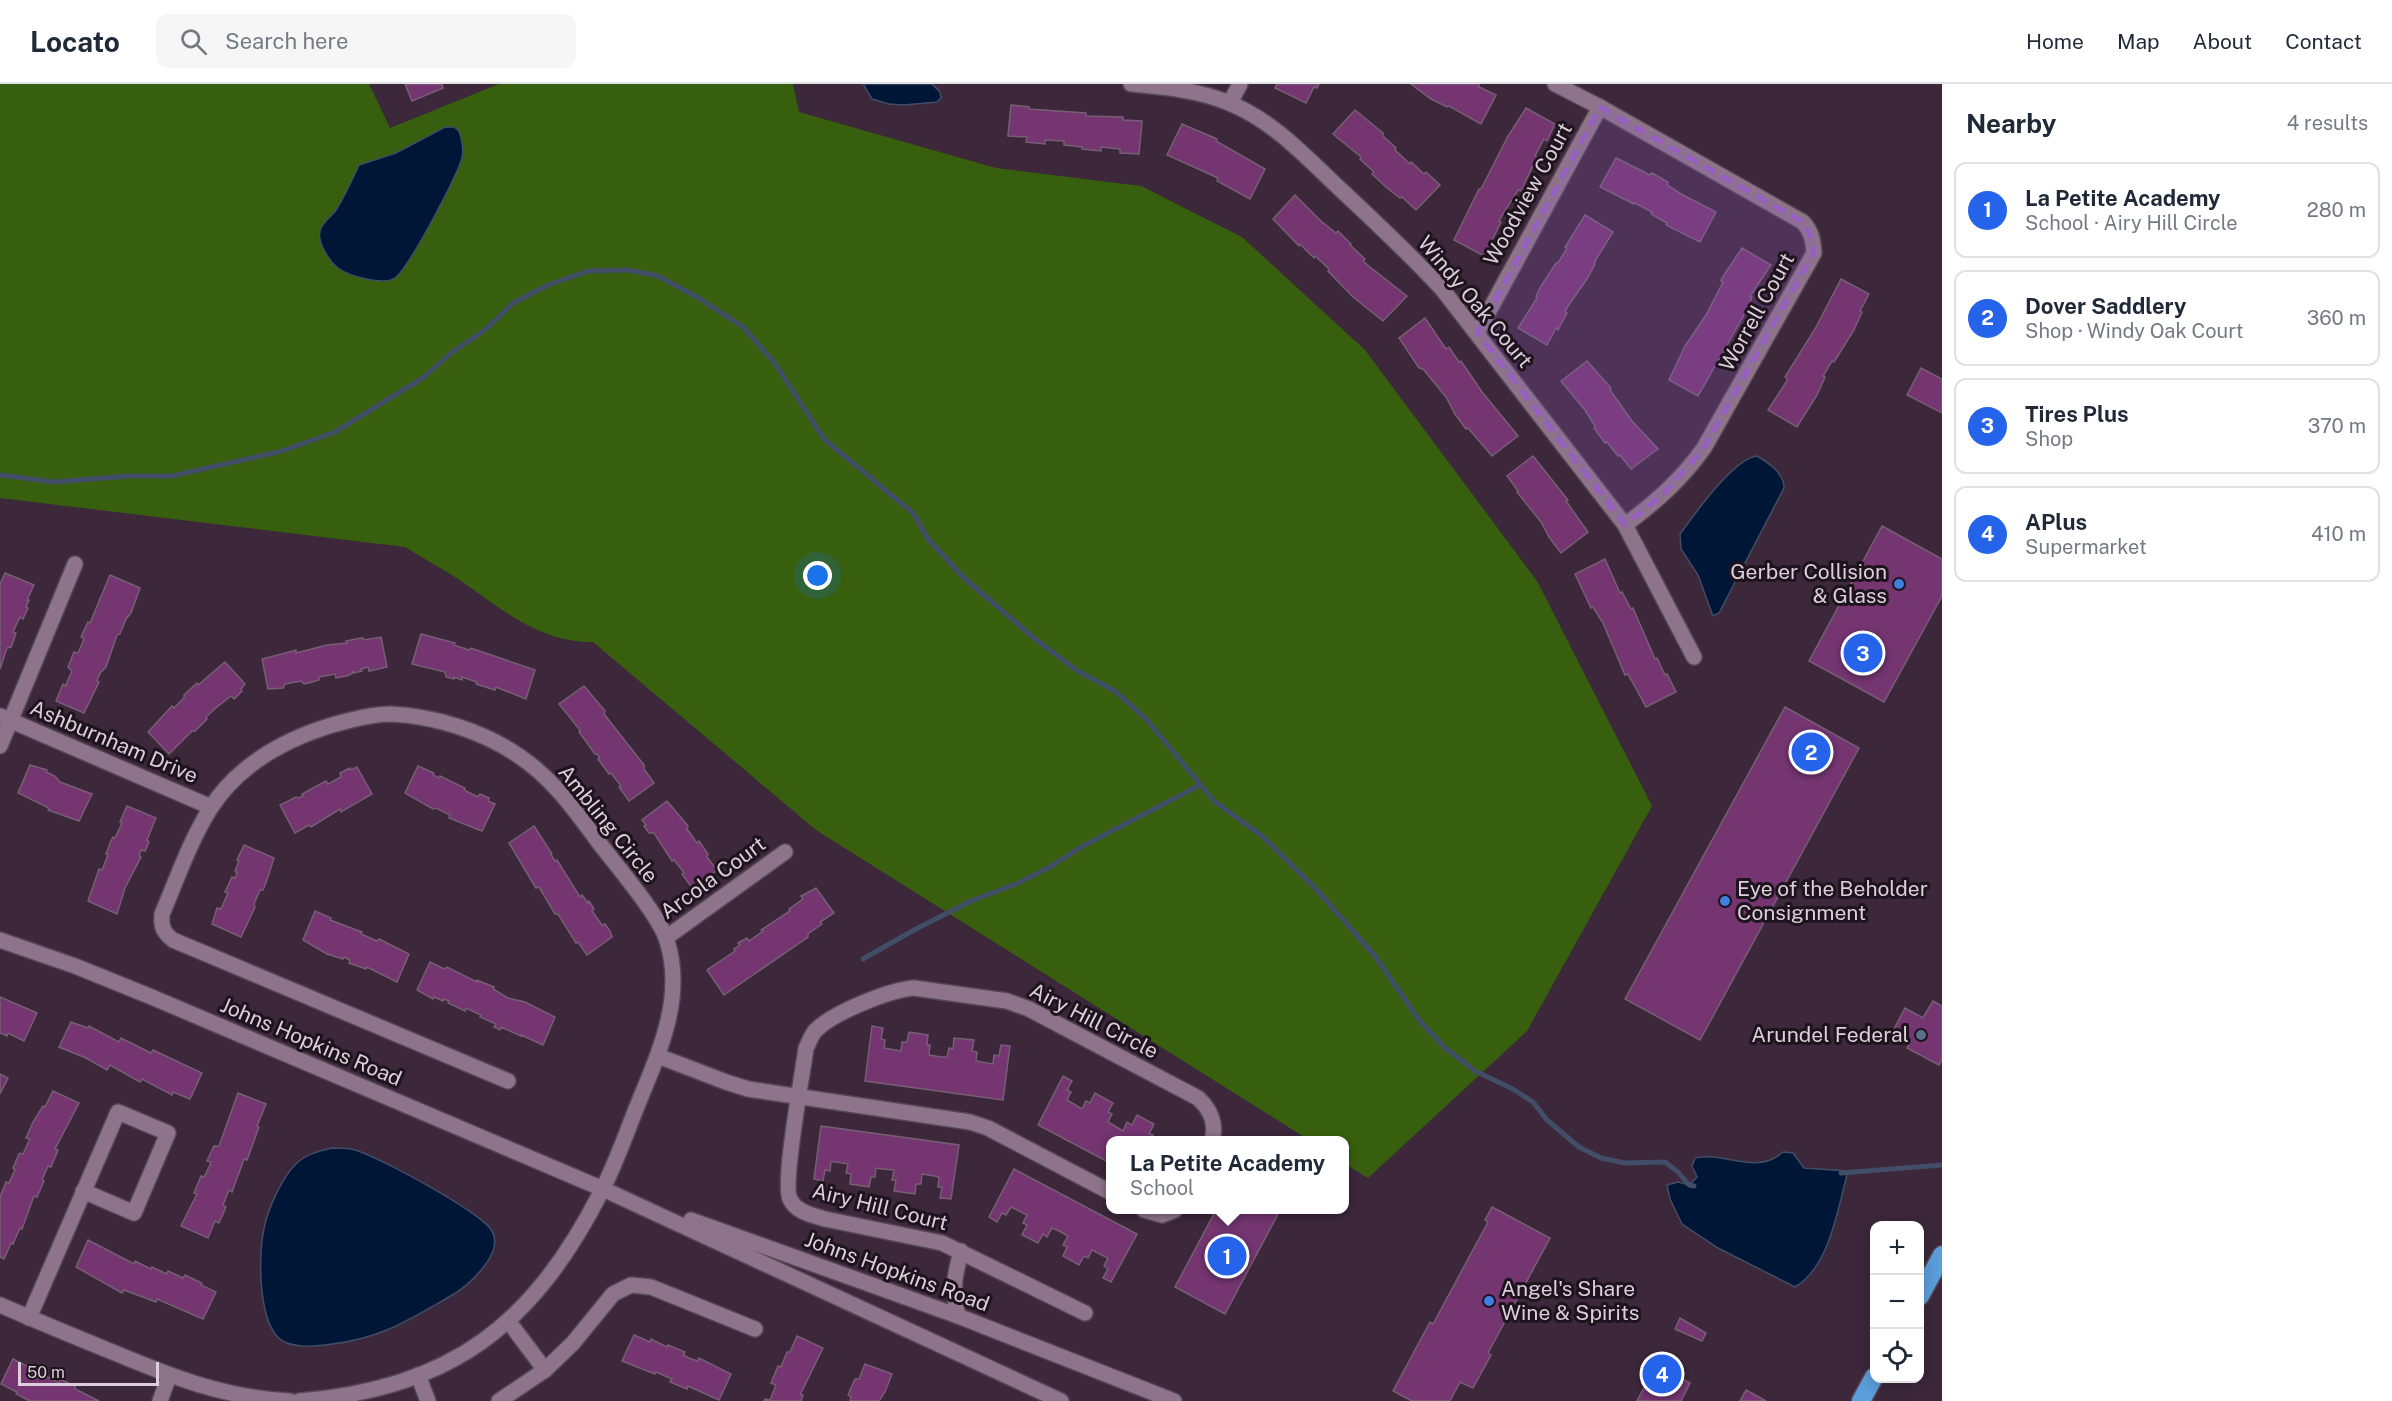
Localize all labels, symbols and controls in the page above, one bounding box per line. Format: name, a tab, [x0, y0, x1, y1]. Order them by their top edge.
search box	[156, 14, 576, 68]
text: Locato	[30, 25, 120, 58]
icon: search	[177, 25, 210, 58]
text: Search here	[225, 28, 348, 54]
text: Home	[2026, 29, 2084, 54]
text: Map	[2117, 29, 2160, 54]
text: About	[2193, 29, 2252, 54]
text: Contact	[2285, 29, 2362, 54]
text: Nearby	[1966, 108, 2056, 139]
text: 4 results	[2287, 111, 2368, 135]
street label: Woodview Court	[1478, 118, 1577, 269]
text: La Petite Academy	[2025, 185, 2220, 211]
text: 1	[1983, 198, 1992, 222]
text: 280 m	[2307, 198, 2366, 222]
text: School · Airy Hill Circle	[2025, 211, 2238, 235]
street label: Windy Oak Court	[1413, 231, 1538, 373]
street label: Worrell Court	[1714, 248, 1799, 375]
text: Dover Saddlery	[2025, 293, 2186, 319]
text: 2	[1981, 306, 1994, 330]
text: 360 m	[2307, 306, 2366, 330]
text: Shop · Windy Oak Court	[2025, 319, 2244, 343]
text: Tires Plus	[2025, 401, 2129, 427]
text: 3	[1981, 414, 1994, 438]
text: 370 m	[2308, 414, 2366, 438]
text: Shop	[2025, 427, 2073, 451]
text: APlus	[2025, 509, 2087, 535]
text: 4	[1981, 522, 1994, 546]
text: 410 m	[2311, 522, 2366, 546]
text: Supermarket	[2025, 535, 2147, 559]
place label: Gerber Collision & Glass	[1730, 559, 1887, 608]
your location	[803, 561, 832, 590]
marker: Gerber Collision & Glass	[1892, 577, 1906, 591]
pin: 3	[1844, 630, 1882, 676]
street label: Ashburnham Drive	[27, 695, 202, 788]
pin: 2	[1792, 730, 1830, 774]
street label: Ambling Circle	[553, 760, 664, 888]
street label: Arcola Court	[655, 831, 770, 924]
place label: Eye of the Beholder Consignment	[1737, 876, 1928, 925]
marker: Eye of the Beholder Consignment	[1718, 894, 1732, 908]
street label: Airy Hill Circle	[1026, 977, 1163, 1064]
street label: Johns Hopkins Road	[217, 992, 406, 1091]
place label: Arundel Federal	[1751, 1022, 1909, 1047]
marker: Arundel Federal	[1914, 1028, 1928, 1042]
popup	[1106, 1136, 1349, 1214]
text: La Petite Academy	[1130, 1150, 1325, 1176]
text: School	[1130, 1176, 1194, 1200]
street label: Airy Hill Court	[810, 1178, 950, 1235]
map controls	[1870, 1221, 1924, 1383]
button: +	[1870, 1221, 1924, 1275]
street label: Johns Hopkins Road	[801, 1226, 993, 1317]
pin: 1	[1208, 1234, 1246, 1278]
button: −	[1870, 1275, 1924, 1329]
place label: Angel's Share Wine & Spirits	[1501, 1276, 1639, 1325]
marker: Angel's Share Wine & Spirits	[1482, 1294, 1496, 1308]
button: locate	[1870, 1329, 1924, 1383]
pin: 4	[1642, 1352, 1682, 1396]
scale bar	[18, 1359, 159, 1386]
text: 50 m	[27, 1363, 65, 1382]

